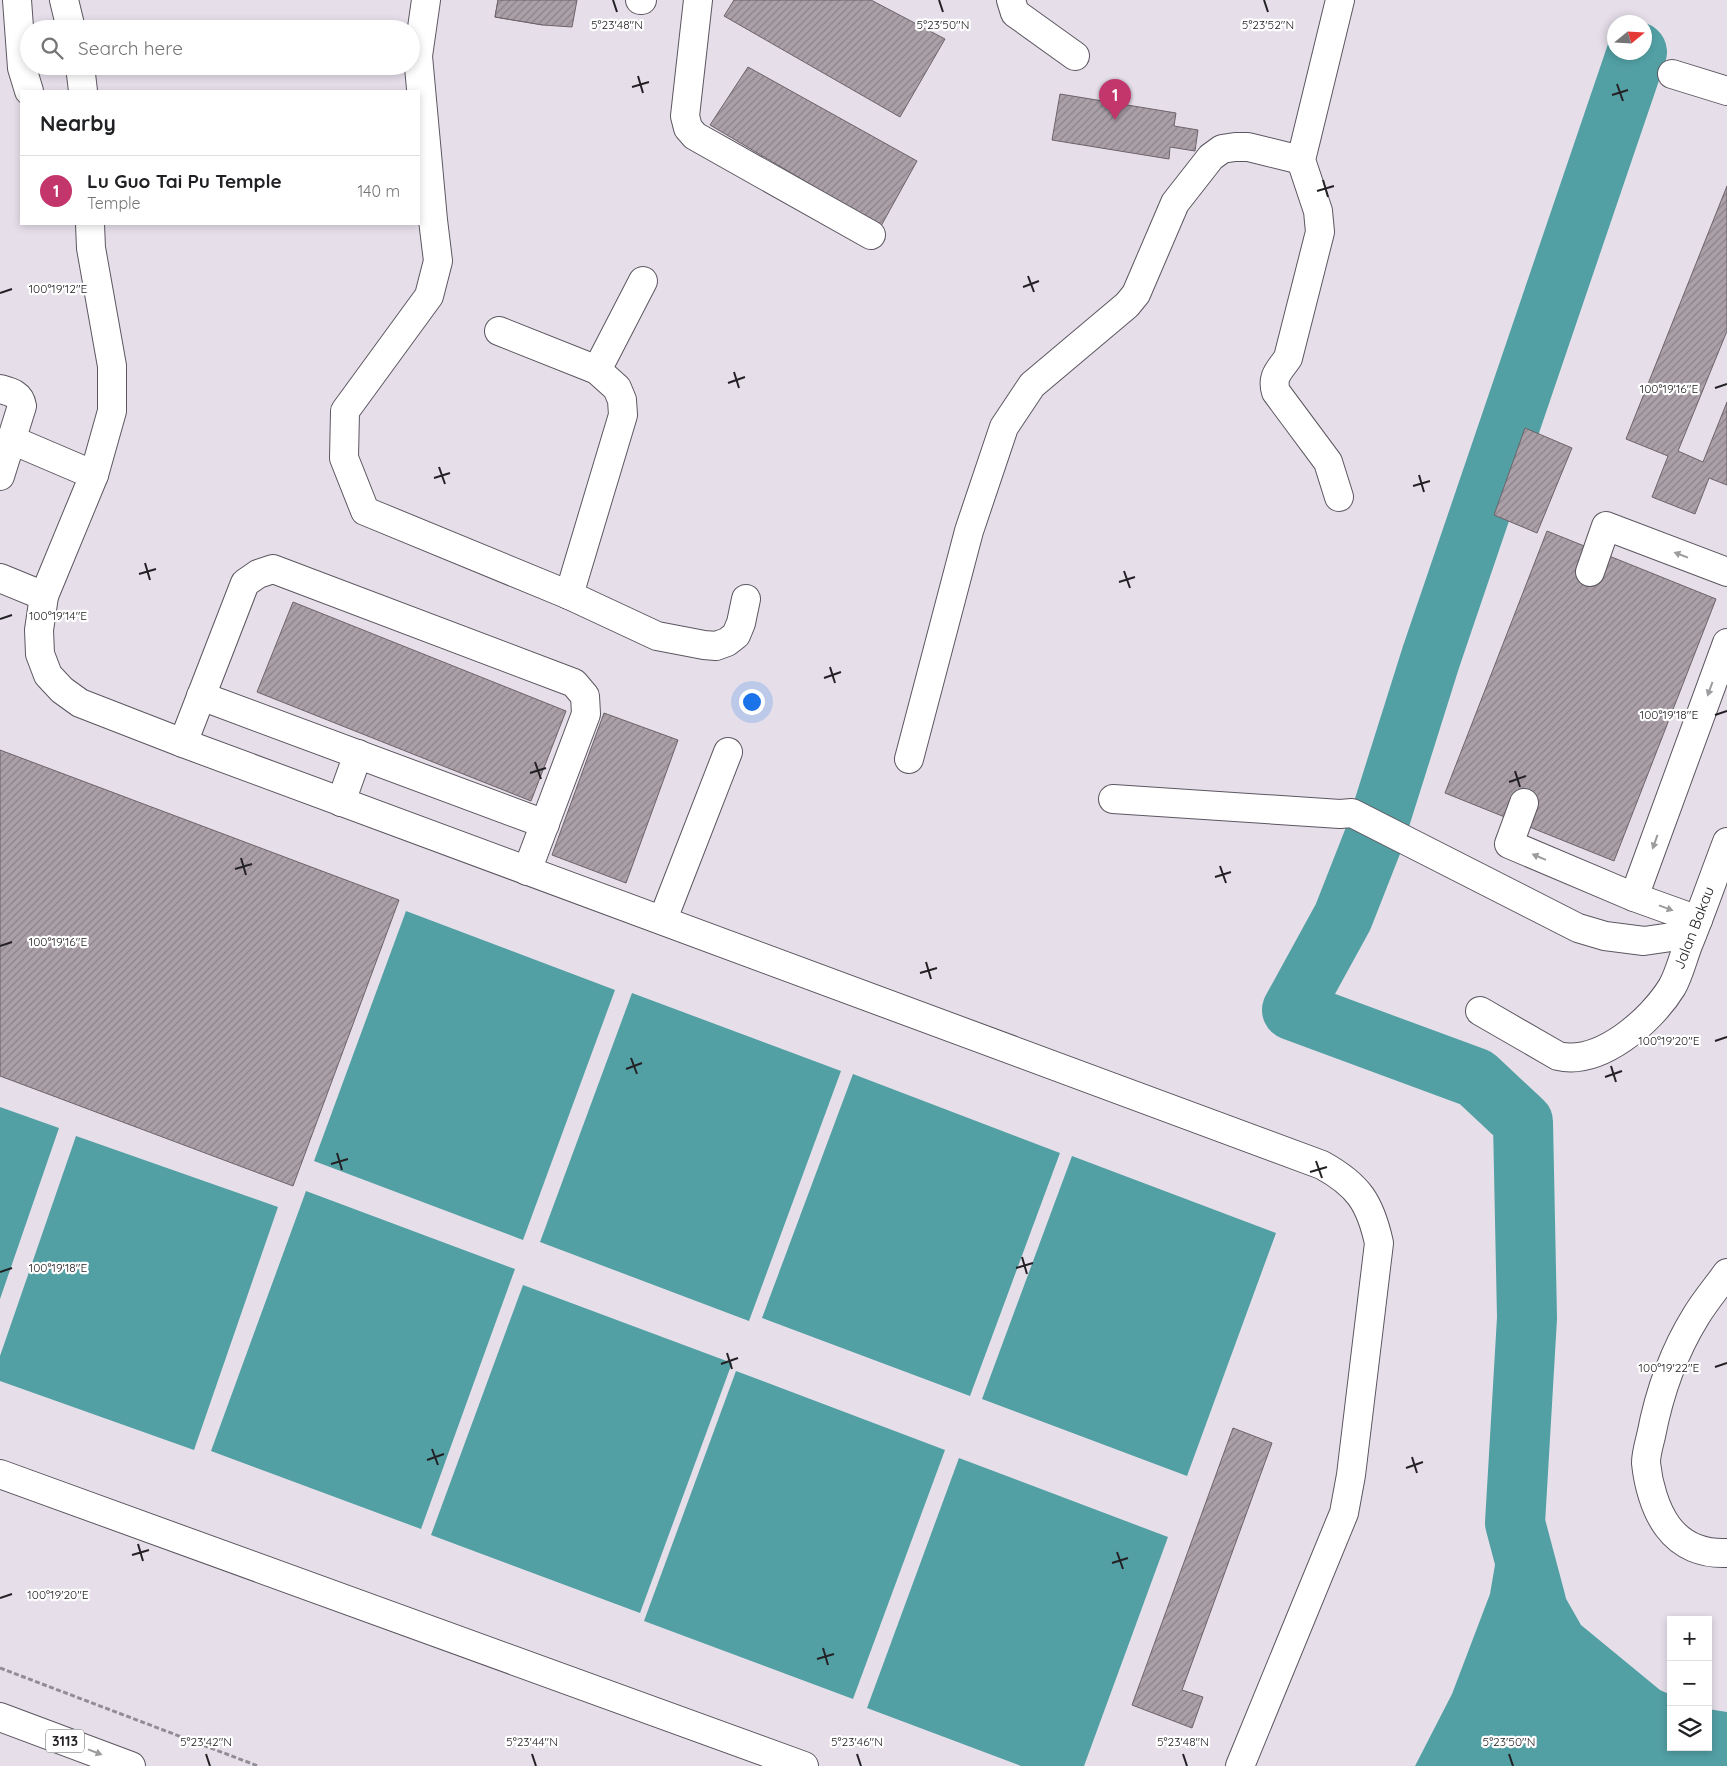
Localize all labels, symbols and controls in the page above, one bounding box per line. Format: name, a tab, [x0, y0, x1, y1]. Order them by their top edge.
north arrow	[1607, 15, 1652, 60]
text: 5°23'48"N	[591, 17, 643, 32]
text: 5°23'50"N	[917, 17, 969, 32]
text: 5°23'52"N	[1242, 17, 1294, 32]
search box	[20, 20, 420, 75]
icon: search	[38, 34, 66, 62]
text: Search here	[78, 36, 183, 60]
pin: 1	[1099, 79, 1131, 120]
text: Nearby	[40, 110, 116, 136]
text: Lu Guo Tai Pu Temple	[87, 169, 282, 193]
text: 1	[53, 181, 59, 201]
text: 140 m	[357, 181, 400, 201]
text: Temple	[87, 193, 141, 213]
text: 100°19'12"E	[29, 281, 88, 296]
text: 100°19'16"E	[1640, 381, 1698, 396]
one-way arrow	[1674, 551, 1689, 558]
text: 100°19'14"E	[29, 608, 87, 623]
one-way arrow	[1706, 682, 1714, 697]
your location	[739, 689, 765, 715]
text: 100°19'18"E	[1640, 707, 1698, 722]
one-way arrow	[1651, 834, 1658, 849]
one-way arrow	[1532, 852, 1546, 860]
street label: Jalan Bakau	[1669, 884, 1718, 972]
one-way arrow	[1659, 905, 1673, 913]
text: 100°19'16"E	[29, 934, 87, 949]
text: 100°19'20"E	[1638, 1033, 1700, 1048]
text: 100°19'18"E	[29, 1260, 87, 1275]
text: 100°19'22"E	[1639, 1360, 1700, 1375]
text: 100°19'20"E	[27, 1587, 89, 1602]
map controls	[1667, 1616, 1712, 1751]
button: +	[1667, 1616, 1712, 1661]
button: −	[1667, 1661, 1712, 1706]
button: layers	[1667, 1706, 1712, 1751]
road number: 3113	[46, 1730, 84, 1752]
text: 5°23'42"N	[180, 1734, 232, 1749]
text: 5°23'44"N	[506, 1734, 558, 1749]
text: 5°23'46"N	[831, 1734, 883, 1749]
text: 5°23'48"N	[1157, 1734, 1209, 1749]
text: 5°23'50"N	[1483, 1734, 1535, 1749]
one-way arrow	[88, 1749, 102, 1757]

